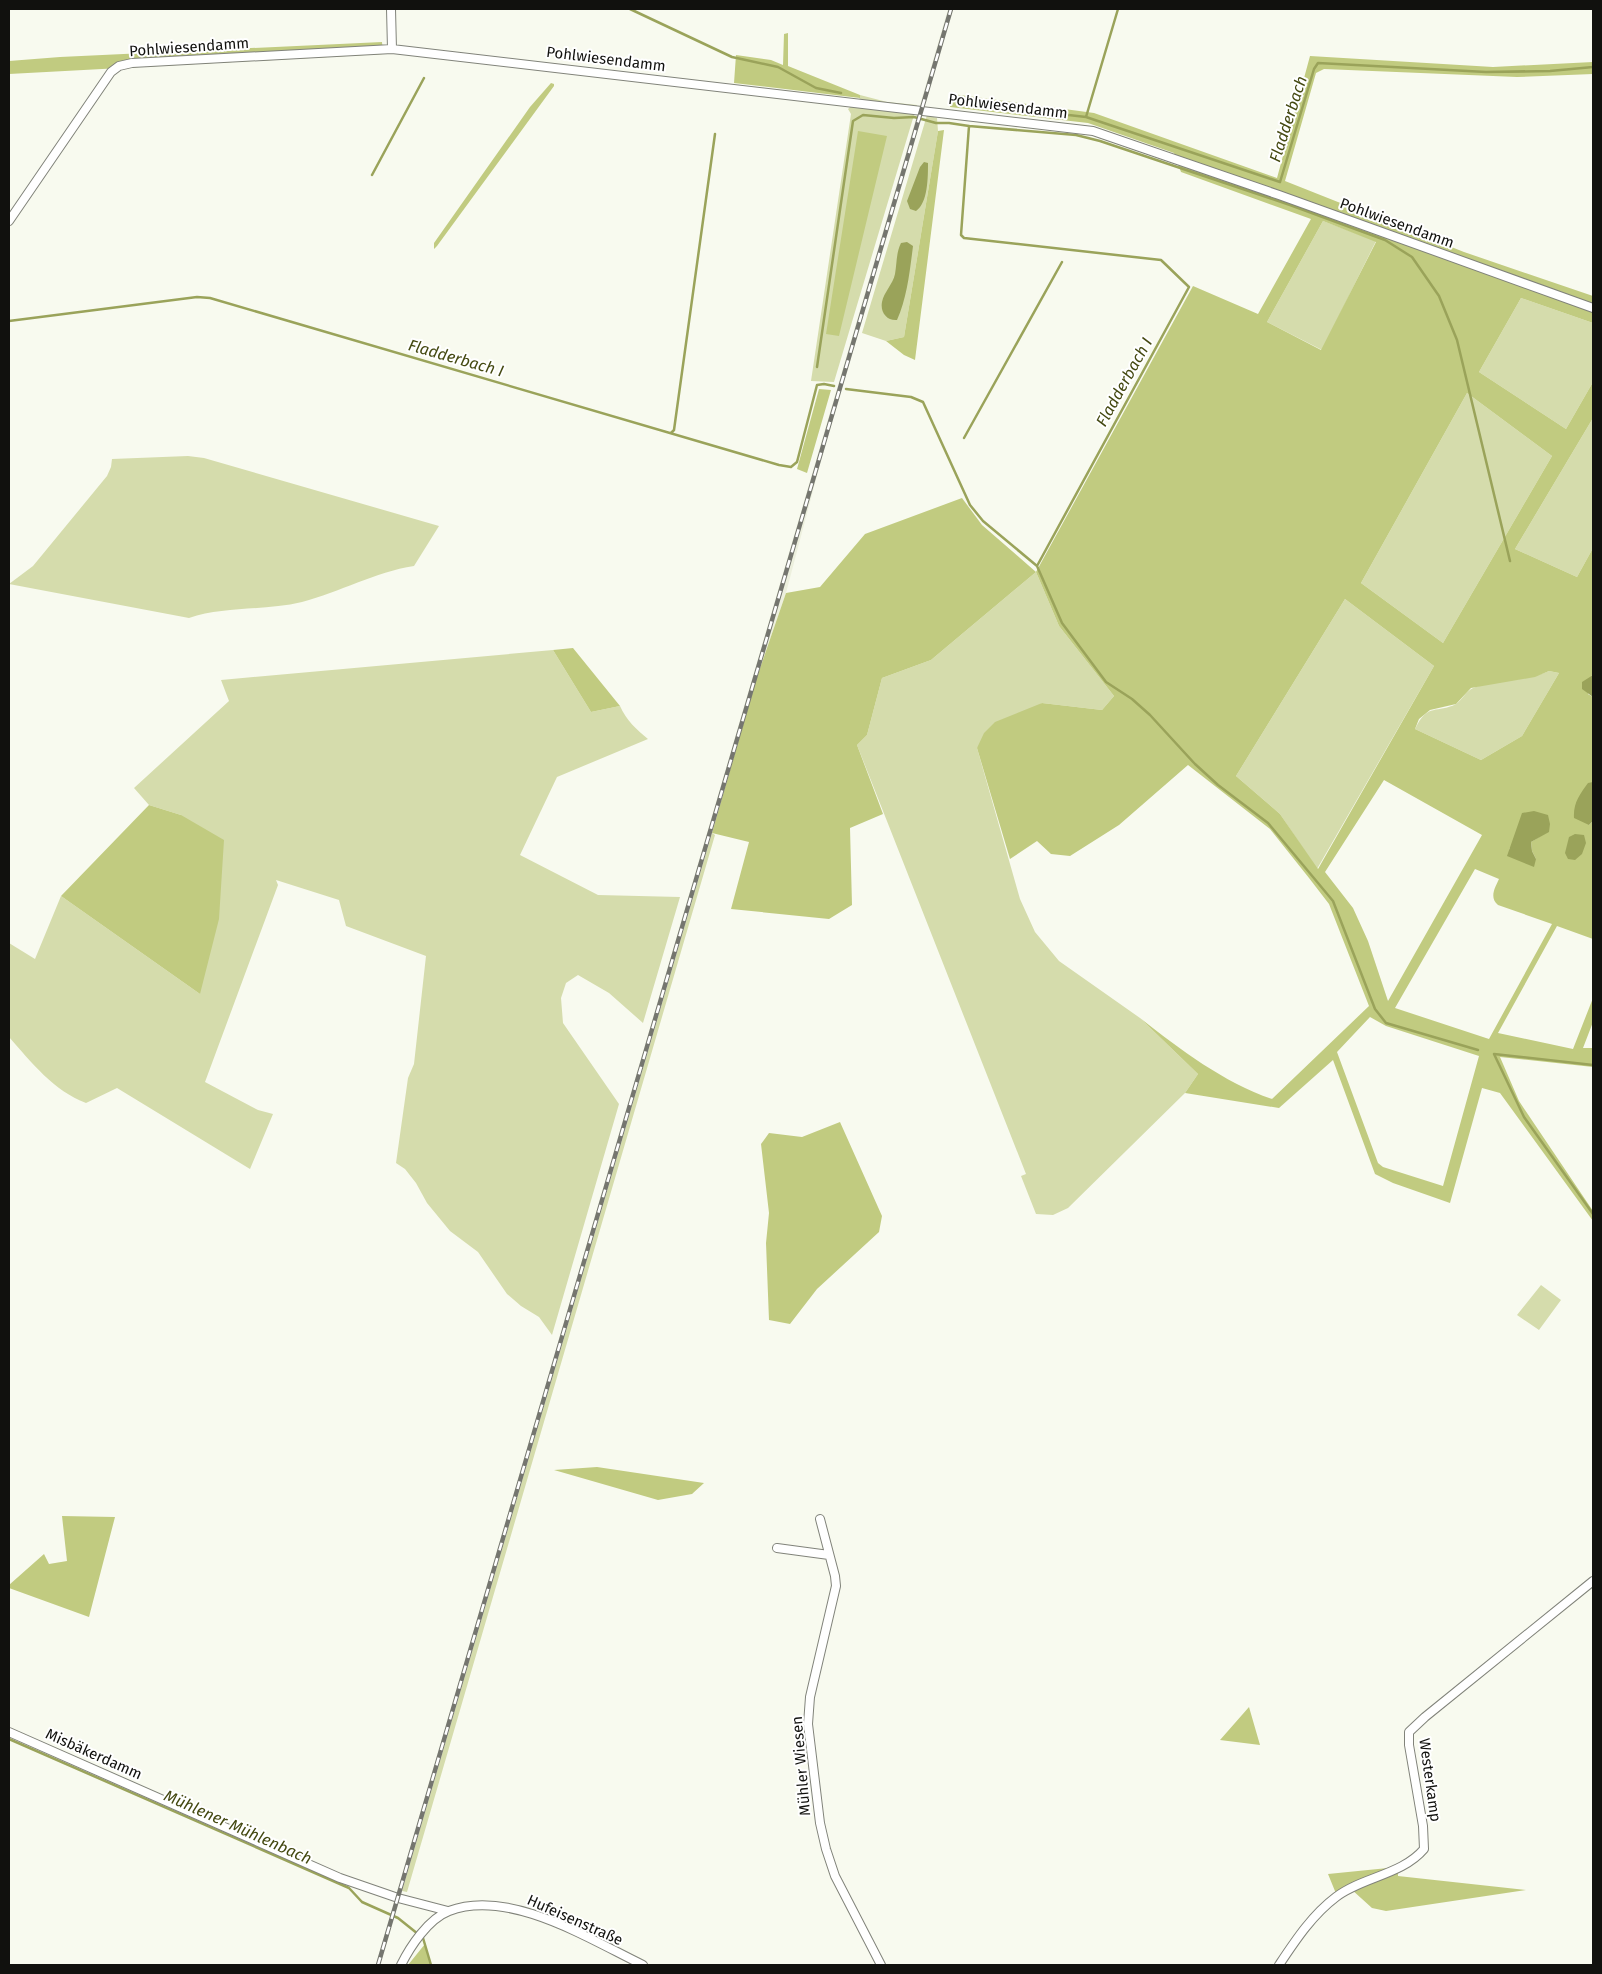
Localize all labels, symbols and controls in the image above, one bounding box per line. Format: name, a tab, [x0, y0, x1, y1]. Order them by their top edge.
street label: Pohlwiesendamm	[128, 34, 250, 60]
street label: Pohlwiesendamm	[545, 43, 667, 75]
water label: Fladderbach	[1265, 73, 1311, 165]
street label: Pohlwiesendamm	[947, 90, 1069, 122]
street label: Pohlwiesendamm	[1337, 194, 1457, 252]
water label: Fladderbach I	[1092, 334, 1156, 430]
water label: Fladderbach I	[406, 335, 506, 381]
street label: Mühler Wiesen	[788, 1715, 814, 1817]
street label: Misbäkerdamm	[43, 1725, 145, 1783]
street label: Westerkamp	[1415, 1737, 1445, 1823]
water label: Mühlener Mühlenbach	[161, 1786, 315, 1868]
street label: Hufeisenstraße	[524, 1891, 626, 1949]

